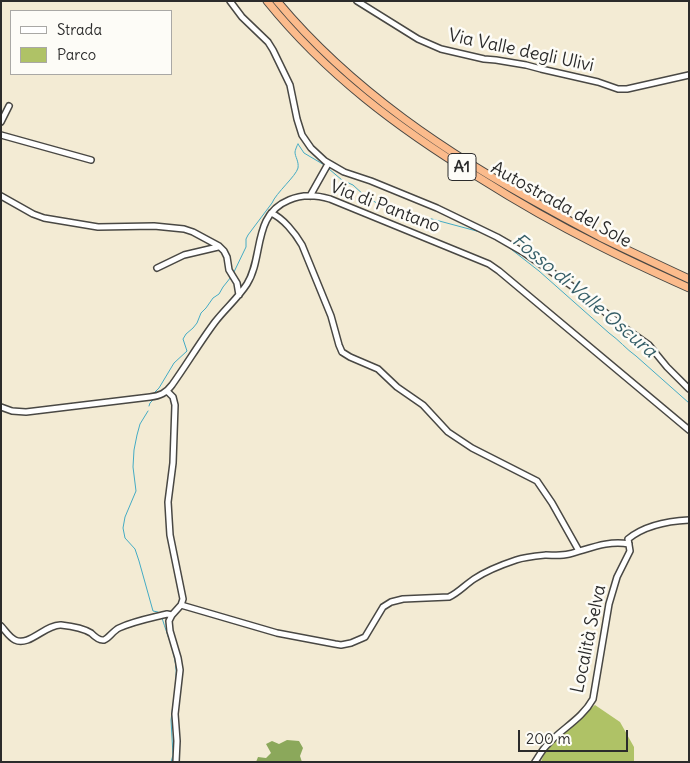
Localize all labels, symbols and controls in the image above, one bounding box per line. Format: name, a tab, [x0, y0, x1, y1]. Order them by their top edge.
legend	[10, 10, 172, 75]
text: Strada	[57, 20, 102, 39]
street label: Via Valle degli Ulivi	[446, 25, 596, 77]
text: Parco	[57, 45, 96, 64]
road number: A1	[448, 154, 476, 180]
street label: Autostrada del Sole	[487, 157, 635, 253]
street label: Via di Pantano	[327, 176, 443, 238]
water label: Fosso di Valle Oscura	[507, 229, 661, 363]
street label: Località Selva	[567, 583, 611, 695]
scale bar	[520, 720, 630, 752]
text: 200 m	[526, 729, 571, 748]

